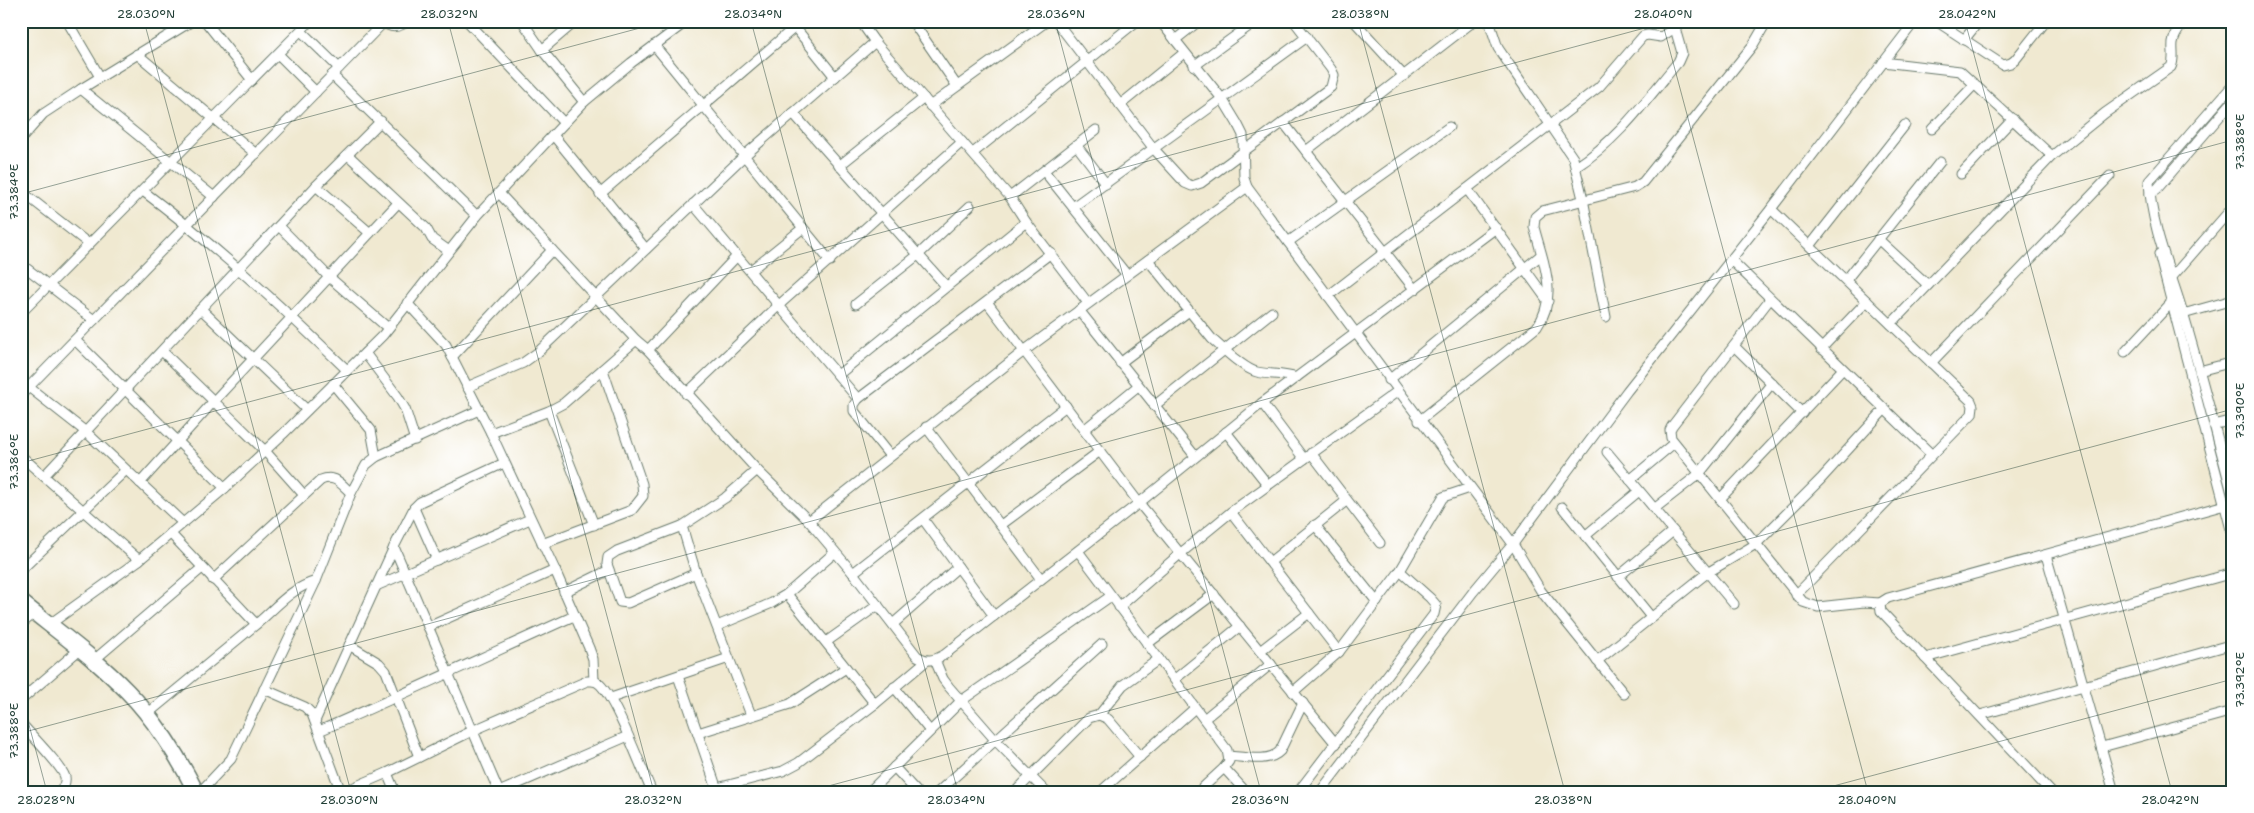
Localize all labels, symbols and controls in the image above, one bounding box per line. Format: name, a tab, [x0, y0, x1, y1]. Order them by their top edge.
text: 28.030°N	[117, 6, 175, 22]
text: 28.032°N	[420, 6, 478, 22]
text: 28.034°N	[724, 6, 782, 22]
text: 28.036°N	[1027, 6, 1085, 22]
text: 28.038°N	[1331, 6, 1389, 22]
text: 28.040°N	[1634, 6, 1692, 22]
text: 28.042°N	[1938, 6, 1996, 22]
text: 73.388°E	[2232, 114, 2248, 170]
text: 73.384°E	[6, 164, 22, 220]
text: 73.390°E	[2232, 383, 2248, 439]
text: 73.386°E	[6, 434, 22, 490]
text: 73.392°E	[2232, 652, 2248, 708]
text: 73.388°E	[6, 703, 22, 759]
text: 28.028°N	[17, 792, 75, 808]
text: 28.030°N	[320, 792, 378, 808]
text: 28.032°N	[624, 792, 682, 808]
text: 28.034°N	[927, 792, 985, 808]
text: 28.036°N	[1231, 792, 1289, 808]
text: 28.038°N	[1534, 792, 1592, 808]
text: 28.040°N	[1838, 792, 1896, 808]
text: 28.042°N	[2141, 792, 2199, 808]

